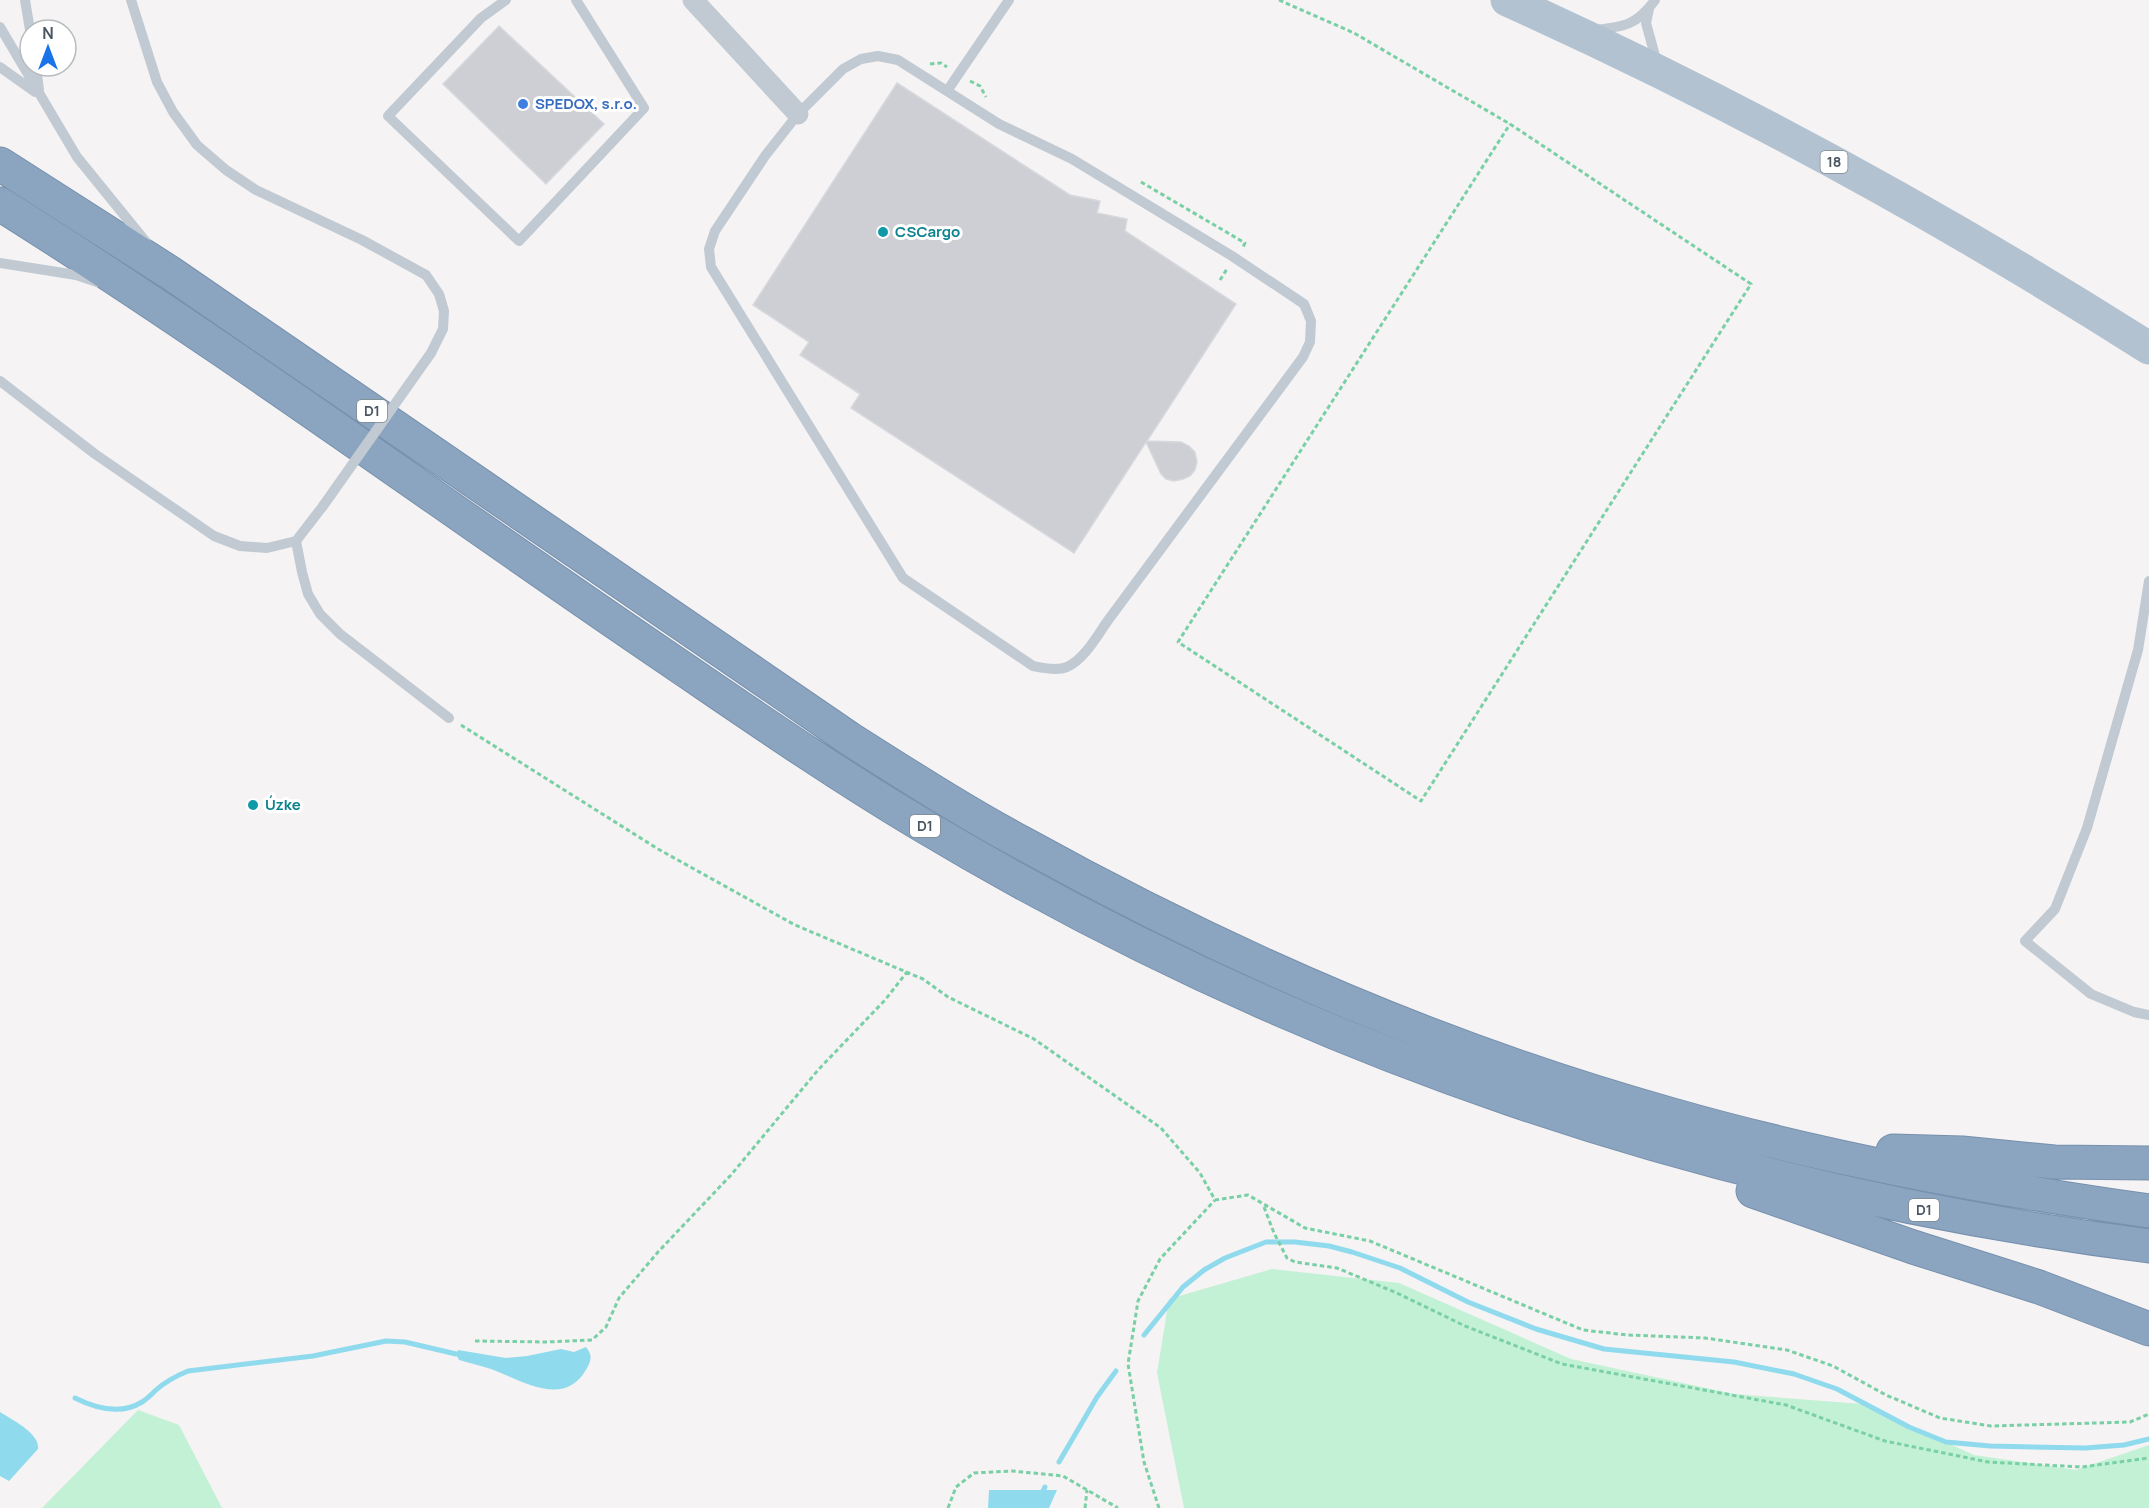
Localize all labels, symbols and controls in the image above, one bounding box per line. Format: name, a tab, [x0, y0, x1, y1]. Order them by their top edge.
north arrow	[18, 18, 78, 78]
text: N	[42, 22, 54, 44]
place label: SPEDOX, s.r.o.	[535, 93, 637, 114]
marker: SPEDOX, s.r.o.	[516, 97, 530, 111]
road number: 18	[1820, 151, 1848, 173]
place label: CSCargo	[895, 221, 960, 242]
marker: CSCargo	[876, 225, 890, 239]
road number: D1	[357, 400, 387, 422]
place label: Úzke	[265, 794, 301, 815]
marker: Úzke	[246, 798, 260, 812]
road number: D1	[910, 815, 940, 837]
road number: D1	[1909, 1199, 1939, 1221]

